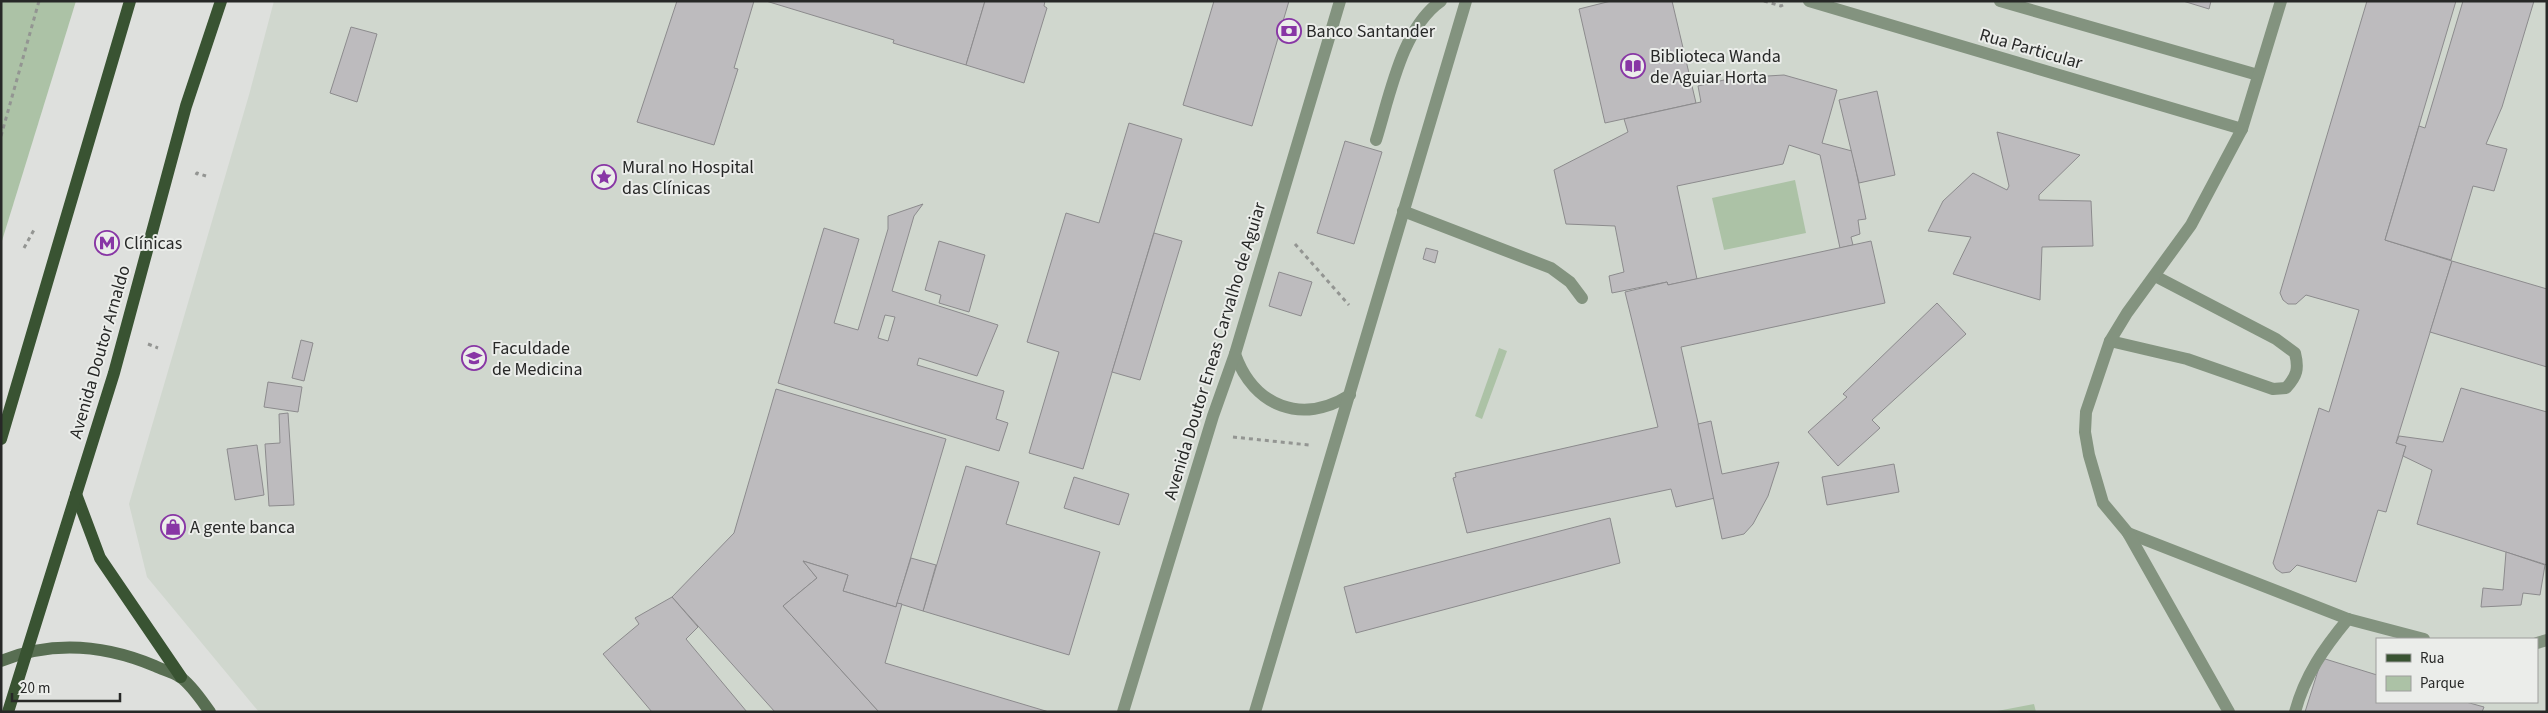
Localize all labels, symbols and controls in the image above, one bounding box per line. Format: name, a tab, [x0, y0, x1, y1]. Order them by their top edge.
bank icon: Banco Santander	[1276, 18, 1302, 44]
place label: Banco Santander	[1306, 19, 1436, 44]
street label: Rua Particular	[1977, 22, 2086, 76]
place label: Biblioteca Wanda de Aguiar Horta	[1650, 44, 1781, 90]
library icon: Biblioteca Wanda de Aguiar Horta	[1620, 53, 1646, 79]
place label: Mural no Hospital das Clínicas	[622, 155, 754, 201]
place icon: Mural no Hospital das Clínicas	[591, 164, 617, 190]
street label: Avenida Doutor Eneas Carvalho de Aguiar	[1158, 198, 1272, 503]
metro station icon: Clínicas	[94, 230, 120, 256]
place label: Clínicas	[124, 231, 182, 256]
street label: Avenida Doutor Arnaldo	[63, 262, 137, 442]
place label: Faculdade de Medicina	[492, 336, 583, 382]
school or university icon: Faculdade de Medicina	[461, 345, 487, 371]
shop icon: A gente banca	[160, 514, 186, 540]
place label: A gente banca	[190, 515, 295, 540]
legend	[2376, 638, 2538, 703]
text: Rua	[2420, 648, 2444, 669]
scale bar	[12, 670, 120, 702]
text: Parque	[2420, 673, 2464, 694]
text: 20 m	[20, 678, 50, 699]

